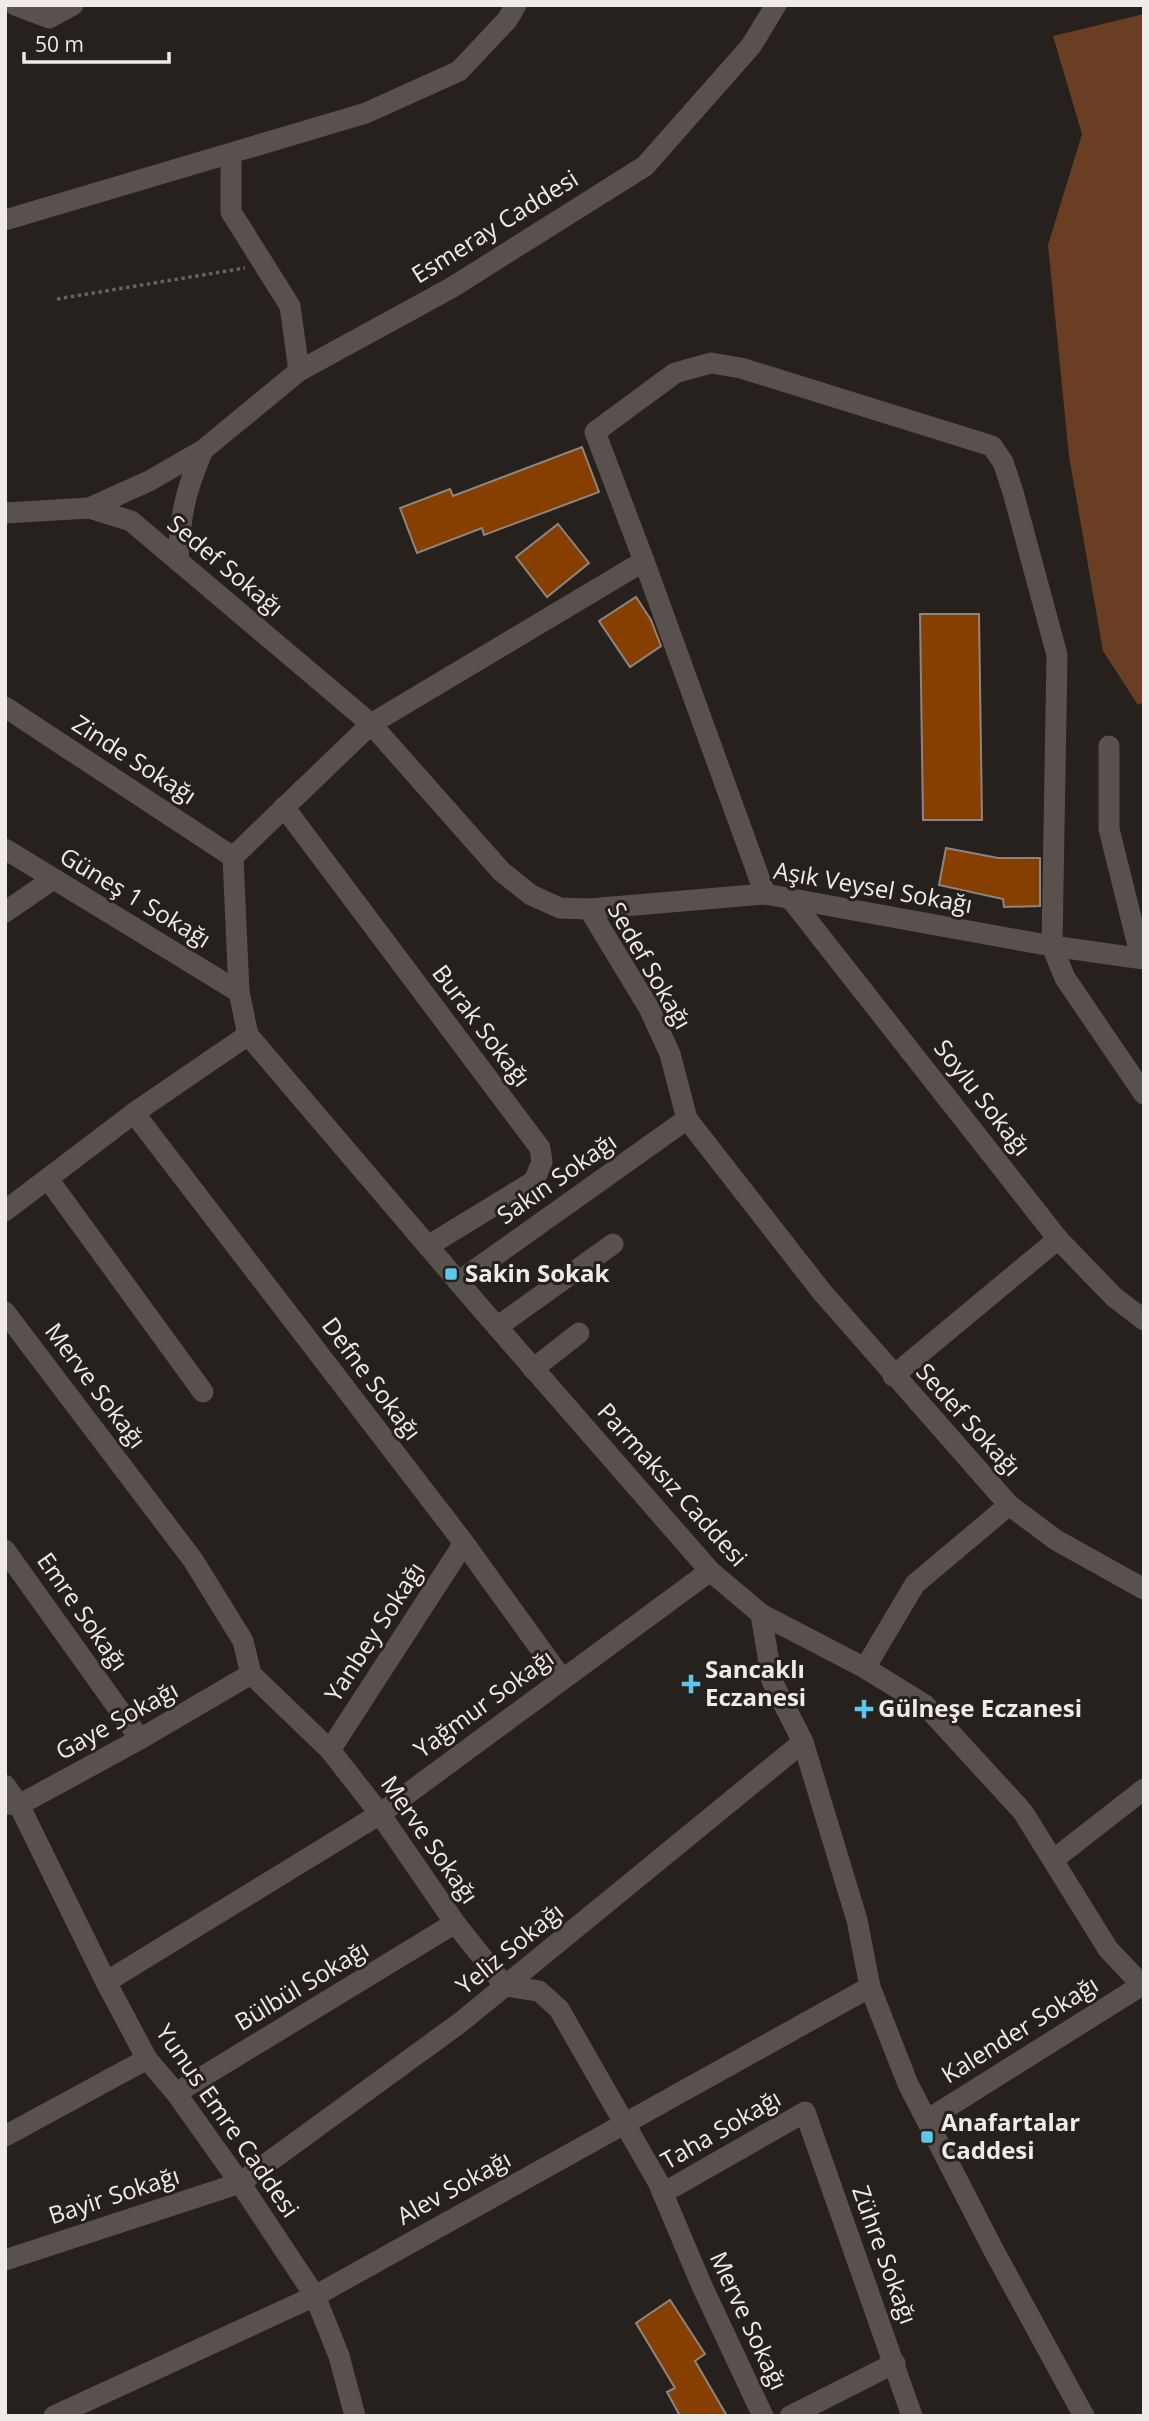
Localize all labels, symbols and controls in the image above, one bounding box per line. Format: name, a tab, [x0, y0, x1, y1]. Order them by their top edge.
scale bar	[24, 21, 170, 65]
text: 50 m	[35, 30, 84, 58]
street label: Esmeray Caddesi	[405, 161, 584, 290]
street label: Sedef Sokağı	[161, 507, 291, 623]
street label: Zinde Sokağı	[66, 706, 203, 811]
street label: Güneş 1 Sokağı	[54, 839, 217, 955]
street label: Aşık Veysel Sokağı	[771, 853, 975, 920]
street label: Sedef Sokağı	[601, 896, 700, 1035]
street label: Burak Sokağı	[425, 957, 539, 1093]
street label: Soylu Sokağı	[927, 1032, 1039, 1162]
street label: Sakın Sokağı	[490, 1124, 622, 1231]
place label: Sakin Sokak	[465, 1256, 609, 1289]
marker: Sakin Sokak	[443, 1266, 459, 1282]
street label: Defne Sokağı	[315, 1310, 429, 1446]
street label: Merve Sokağı	[38, 1316, 154, 1455]
street label: Sedef Sokağı	[909, 1355, 1029, 1483]
street label: Parmaksız Caddesi	[591, 1395, 755, 1573]
street label: Emre Sokağı	[30, 1545, 136, 1677]
street label: Yanbey Sokağı	[316, 1555, 431, 1707]
street label: Yağmur Sokağı	[407, 1641, 560, 1765]
place label: Sancaklı Eczanesi	[705, 1652, 806, 1713]
street label: Gaye Sokağı	[49, 1672, 183, 1767]
marker: Sancaklı Eczanesi	[683, 1676, 699, 1692]
place label: Gülneşe Eczanesi	[878, 1691, 1082, 1724]
marker: Gülneşe Eczanesi	[856, 1701, 872, 1717]
street label: Merve Sokağı	[374, 1769, 487, 1910]
street label: Yeliz Sokağı	[448, 1894, 570, 2001]
street label: Bülbül Sokağı	[228, 1932, 374, 2038]
street label: Kalender Sokağı	[935, 1967, 1104, 2090]
street label: Yunus Emre Caddesi	[149, 2017, 307, 2223]
street label: Taha Sokağı	[654, 2081, 786, 2176]
place label: Anafartalar Caddesi	[941, 2105, 1080, 2166]
marker: Anafartalar Caddesi	[919, 2129, 935, 2145]
street label: Alev Sokağı	[390, 2142, 516, 2232]
street label: Bayir Sokağı	[44, 2158, 183, 2231]
street label: Zühre Sokağı	[845, 2181, 926, 2328]
street label: Merve Sokağı	[703, 2246, 796, 2395]

